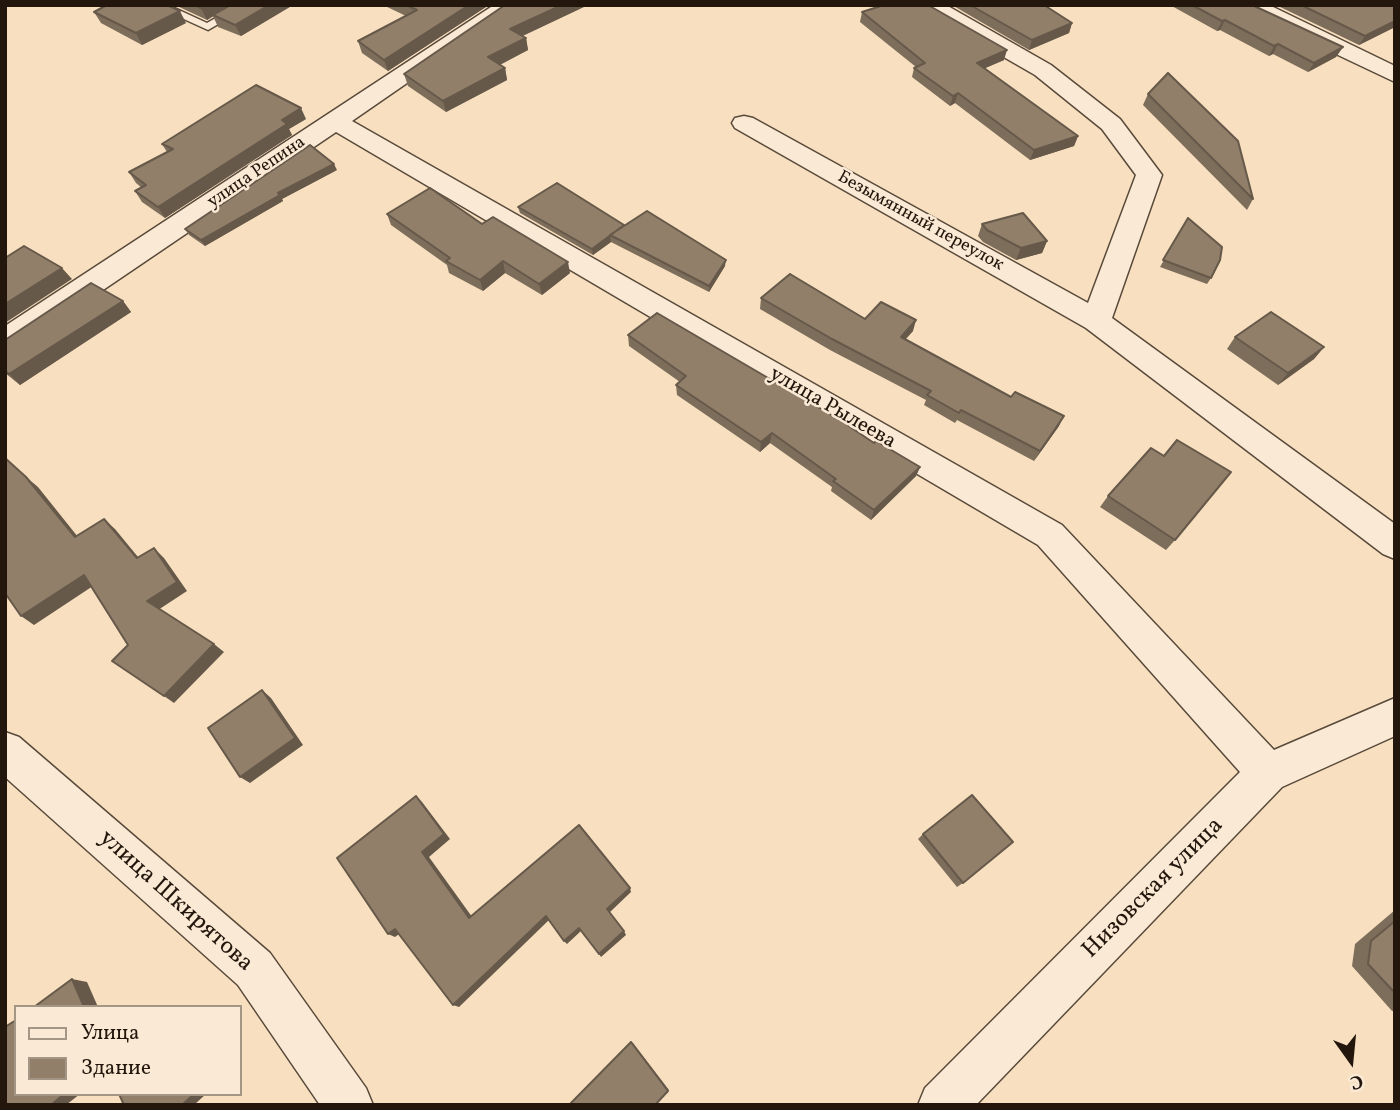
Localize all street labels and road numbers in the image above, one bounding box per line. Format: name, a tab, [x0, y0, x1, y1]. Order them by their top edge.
street label: улица Репина	[204, 132, 310, 214]
street label: Безымянный переулок	[833, 167, 1007, 277]
street label: улица Рылеева	[764, 363, 900, 455]
street label: Низовская улица	[1077, 812, 1231, 966]
street label: улица Шкирятова	[92, 825, 258, 979]

